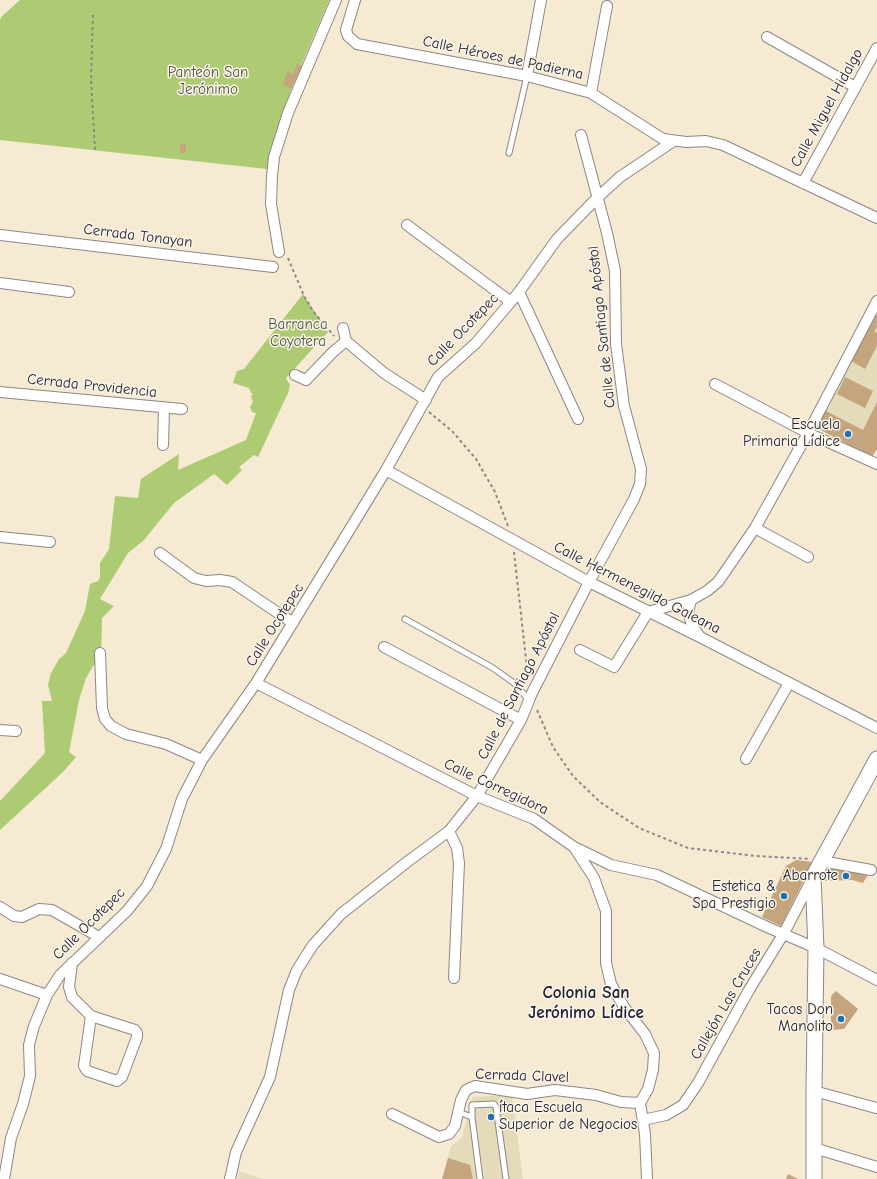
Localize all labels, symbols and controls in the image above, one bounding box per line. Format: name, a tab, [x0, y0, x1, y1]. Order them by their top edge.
street label: Calle Héroes de Padierna	[421, 32, 585, 84]
street label: Calle Miguel Hidalgo	[787, 46, 867, 170]
park label: Panteón San Jerónimo	[168, 64, 248, 99]
street label: Cerrada Tonayan	[82, 220, 194, 252]
street label: Calle de Santiago Apóstol	[585, 245, 619, 409]
street label: Calle Ocotepec	[424, 290, 502, 370]
park label: Barranca Coyotera	[268, 316, 328, 351]
street label: Cerrada Providencia	[26, 370, 158, 402]
place label: Escuela Primaria Lídice	[743, 416, 840, 451]
marker: Escuela Primaria Lídice	[843, 429, 853, 439]
street label: Calle Hermenegildo Galeana	[551, 538, 723, 638]
street label: Calle Ocotepec	[242, 580, 308, 670]
street label: Calle de Santiago Apóstol	[474, 609, 564, 763]
street label: Calle Corregidora	[441, 755, 551, 819]
place label: Abarrote	[783, 867, 838, 885]
marker: Abarrote	[841, 871, 851, 881]
place label: Estetica & Spa Prestigio	[692, 878, 776, 913]
street label: Calle Ocotepec	[49, 884, 129, 964]
marker: Estetica & Spa Prestigio	[779, 891, 789, 901]
street label: Callejón Las Cruces	[687, 945, 765, 1063]
district label: Colonia San Jerónimo Lídice	[528, 983, 644, 1023]
place label: Tacos Don Manolito	[767, 1001, 833, 1036]
marker: Tacos Don Manolito	[836, 1014, 846, 1024]
street label: Cerrada Clavel	[475, 1065, 569, 1087]
place label: ítaca Escuela Superior de Negocios	[499, 1099, 637, 1134]
marker: ítaca Escuela Superior de Negocios	[486, 1112, 496, 1122]

